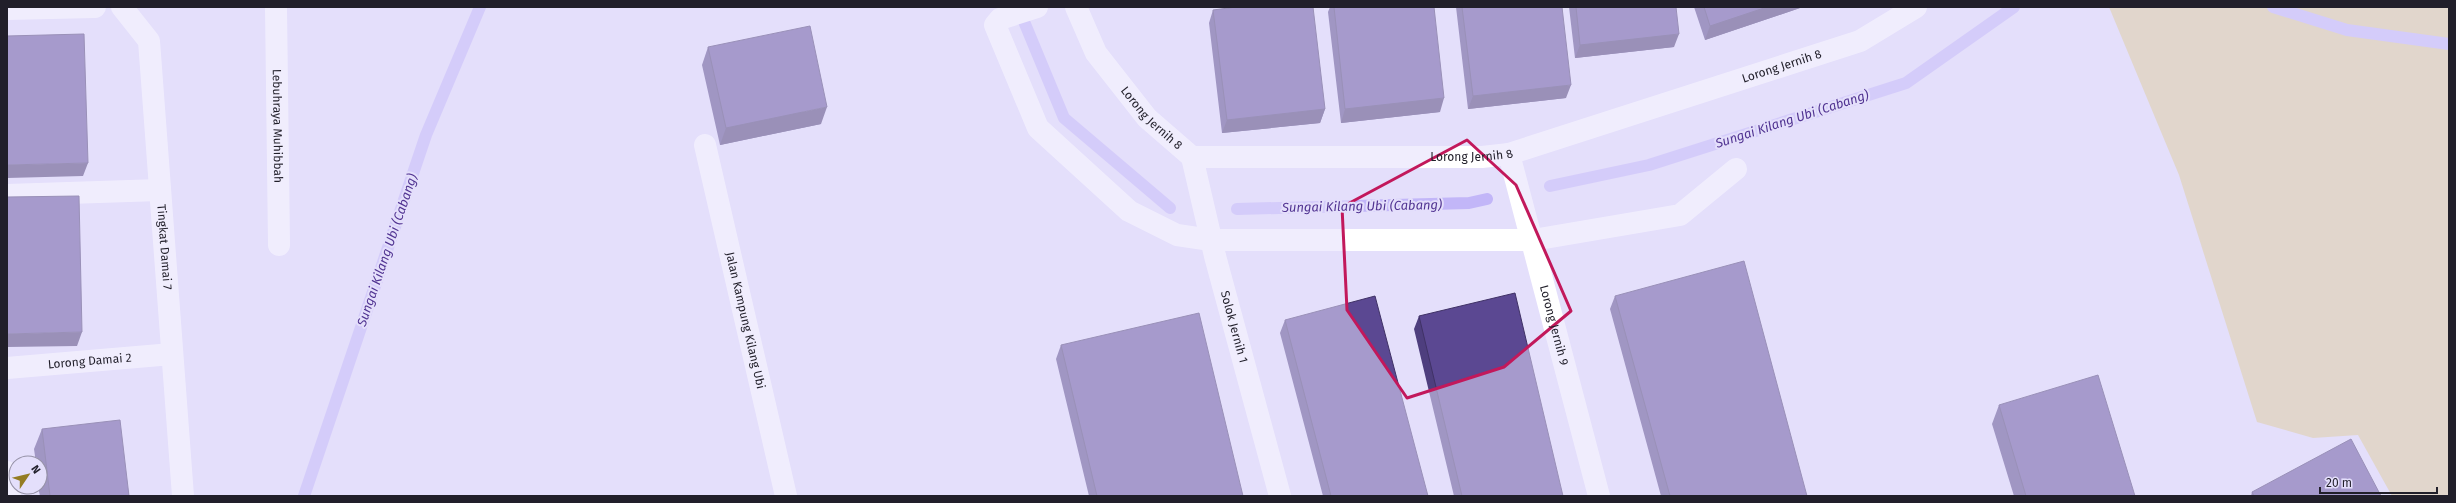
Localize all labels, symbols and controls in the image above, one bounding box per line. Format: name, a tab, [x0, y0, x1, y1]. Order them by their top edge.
street label: Lorong Jernih 8	[1740, 47, 1824, 86]
street label: Lebuhraya Muhibbah	[270, 69, 285, 183]
street label: Lorong Jernih 8	[1118, 84, 1186, 153]
water label: Sungai Kilang Ubi (Cabang)	[1712, 87, 1871, 151]
street label: Lorong Jernih 8	[1430, 146, 1515, 164]
water label: Sungai Kilang Ubi (Cabang)	[353, 172, 420, 329]
water label: Sungai Kilang Ubi (Cabang)	[1281, 197, 1442, 215]
street label: Tingkat Damai 7	[154, 204, 175, 290]
street label: Jalan Kampung Kilang Ubi	[723, 251, 768, 390]
street label: Lorong Jernih 9	[1537, 284, 1571, 367]
street label: Solok Jernih 1	[1218, 289, 1251, 364]
street label: Lorong Damai 2	[47, 350, 132, 372]
north arrow	[8, 455, 48, 495]
text: N	[28, 463, 43, 476]
scale bar	[2320, 469, 2437, 495]
text: 20 m	[2326, 476, 2352, 490]

